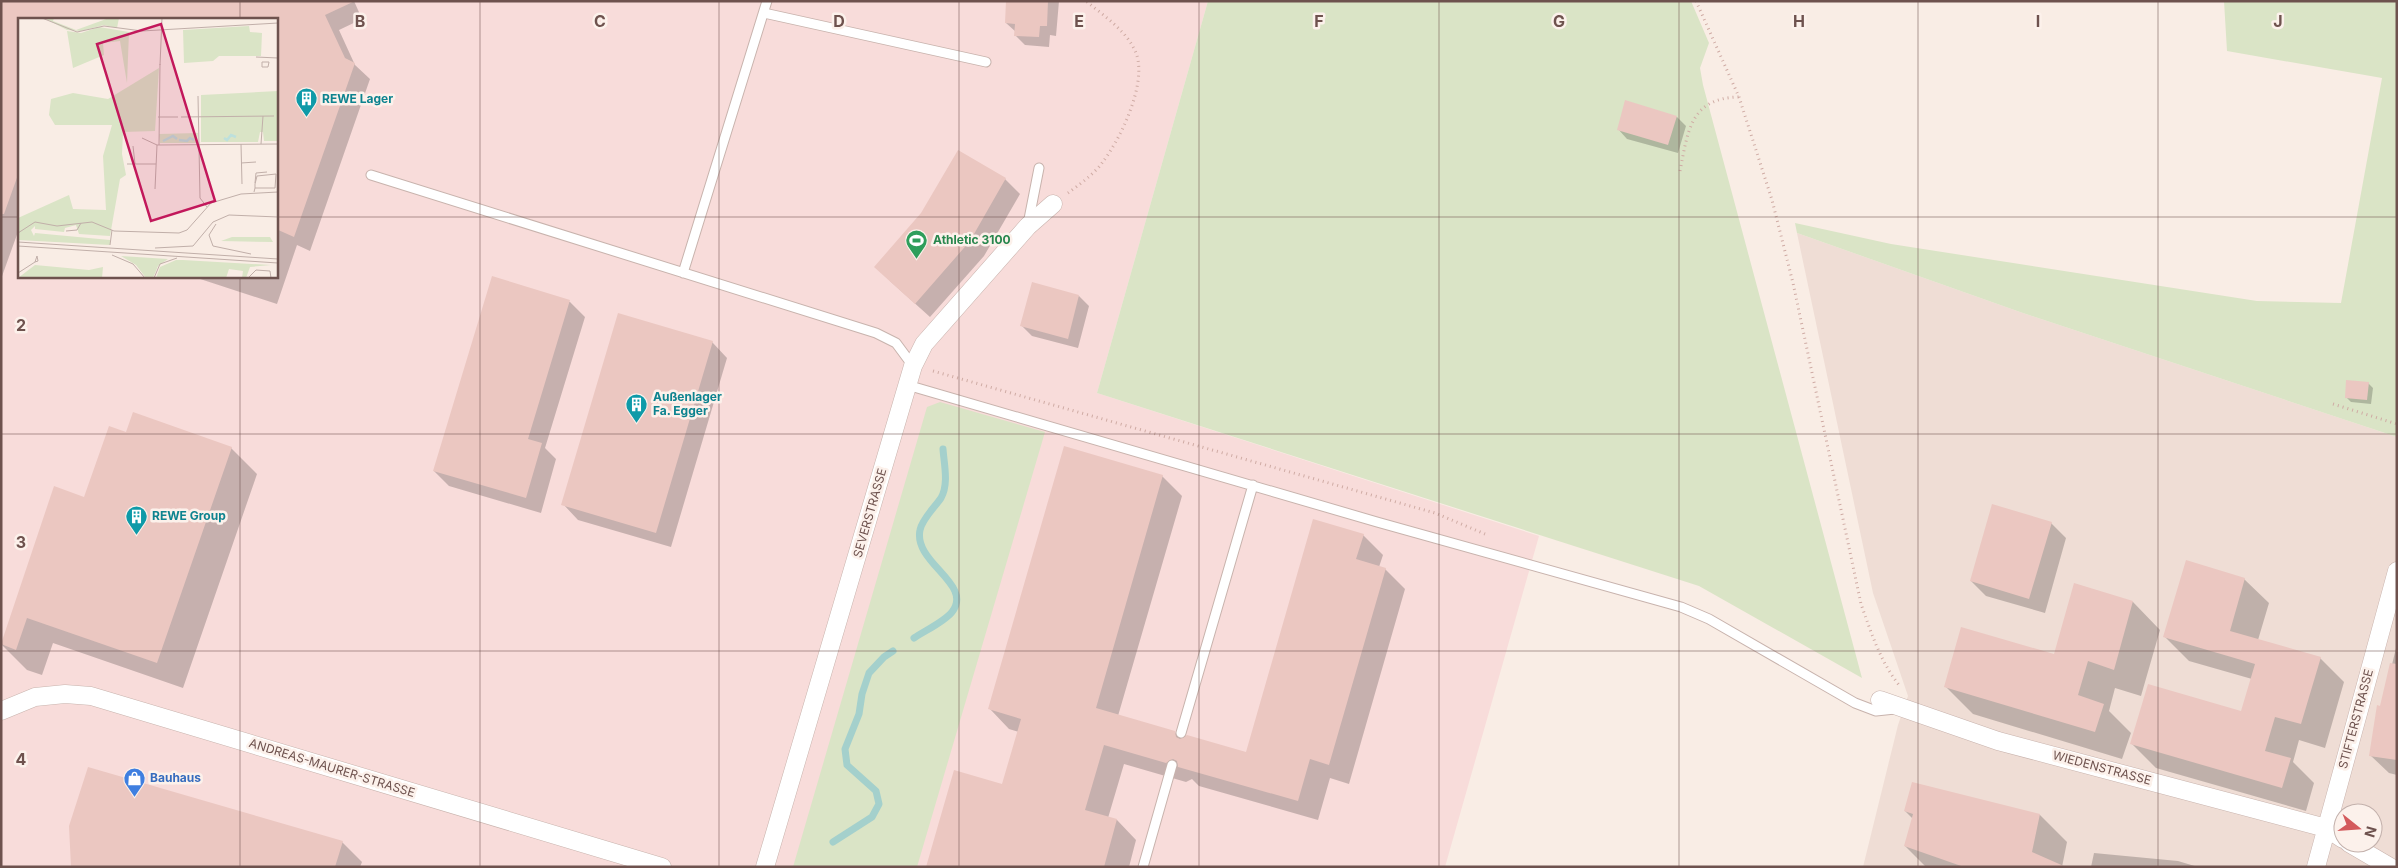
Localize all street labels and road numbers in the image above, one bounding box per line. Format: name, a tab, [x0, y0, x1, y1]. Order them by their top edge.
street label: SEVERSTRASSE	[850, 466, 889, 559]
street label: STIFTERSTRASSE	[2335, 667, 2376, 770]
street label: ANDREAS-MAURER-STRASSE	[247, 735, 417, 800]
street label: WIEDENSTRASSE	[2051, 747, 2153, 788]

